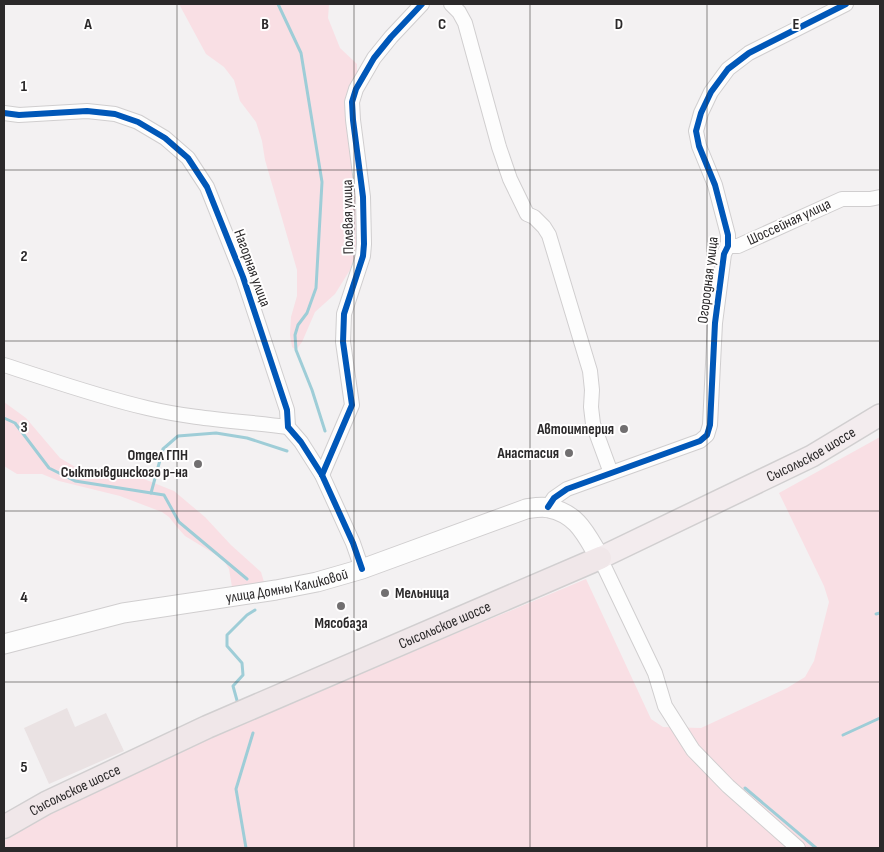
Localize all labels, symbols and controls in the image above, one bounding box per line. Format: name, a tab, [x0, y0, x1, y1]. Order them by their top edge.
text: A	[83, 15, 92, 34]
text: B	[261, 15, 269, 34]
text: C	[438, 15, 446, 34]
text: D	[615, 15, 623, 34]
text: E	[793, 15, 800, 34]
text: 1	[21, 77, 28, 96]
street label: Полевая улица	[338, 179, 358, 255]
street label: Шоссейная улица	[744, 194, 834, 250]
street label: Нагорная улица	[229, 227, 275, 309]
street label: Огородная улица	[693, 235, 723, 325]
text: 2	[20, 247, 28, 266]
text: 3	[20, 418, 28, 437]
place label: Автоимперия	[536, 420, 614, 439]
marker: Автоимперия	[618, 423, 630, 435]
street label: Сысольское шоссе	[763, 423, 859, 486]
place label: Анастасия	[496, 444, 559, 463]
place label: Отдел ГПН Сыктывдинского р-на	[61, 446, 188, 482]
marker: Анастасия	[563, 447, 575, 459]
marker: Отдел ГПН Сыктывдинского р-на	[192, 458, 204, 470]
street label: улица Домны Каликовой	[224, 564, 350, 607]
place label: Мельница	[395, 584, 449, 603]
marker: Мельница	[379, 587, 391, 599]
text: 4	[20, 588, 28, 607]
street label: Сысольское шоссе	[395, 597, 494, 653]
marker: Мясобаза	[335, 600, 347, 612]
place label: Мясобаза	[314, 614, 368, 633]
text: 5	[20, 758, 28, 777]
street label: Сысольское шоссе	[26, 760, 123, 820]

